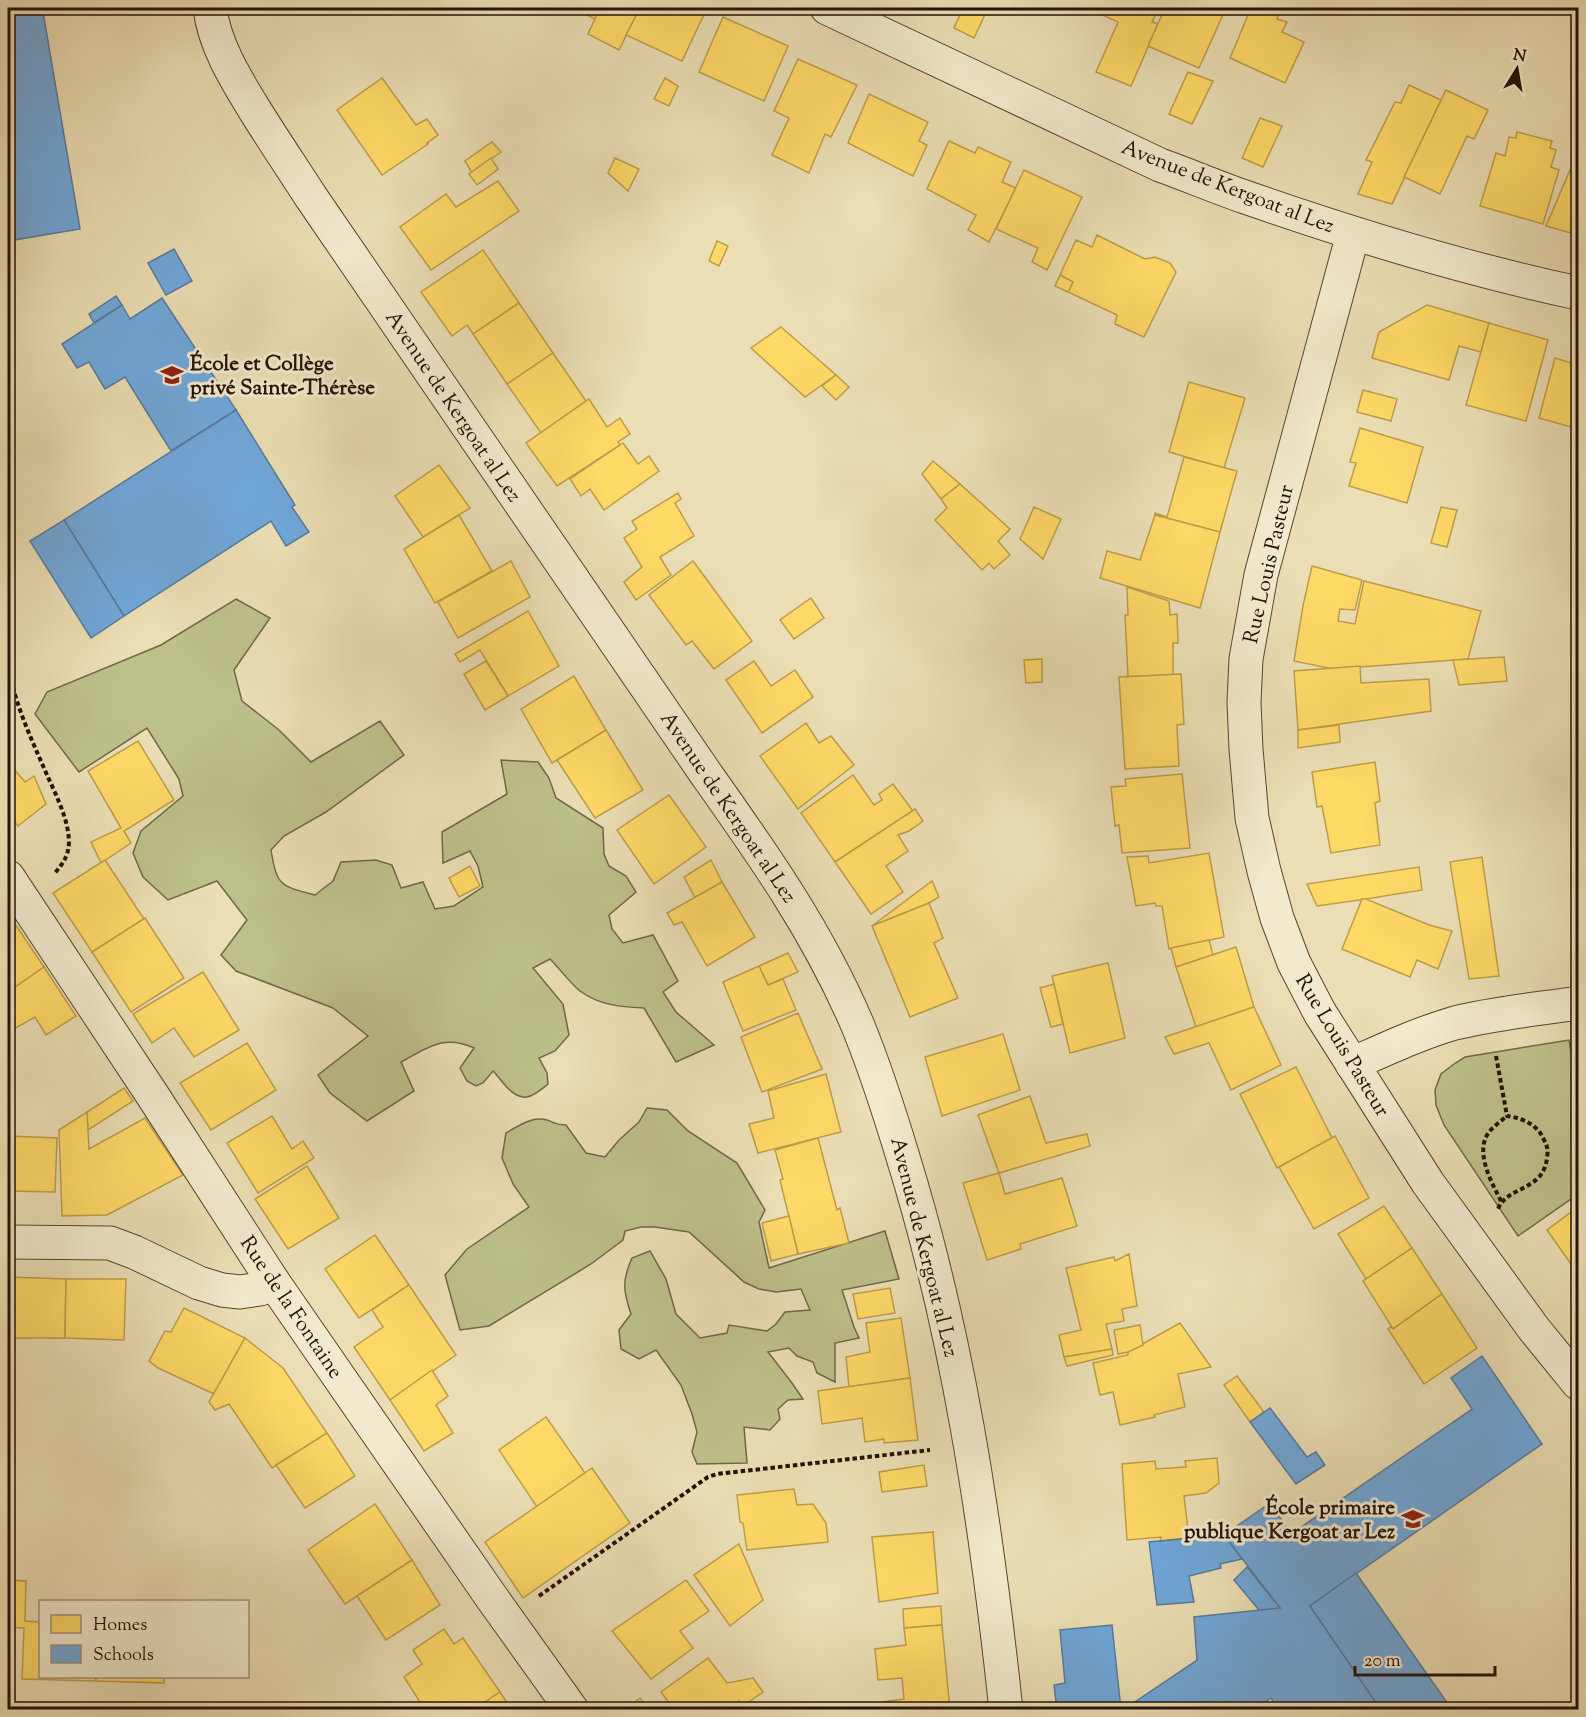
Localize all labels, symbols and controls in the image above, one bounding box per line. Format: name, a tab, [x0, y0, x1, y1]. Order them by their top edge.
north arrow	[1487, 39, 1547, 99]
text: N	[1511, 44, 1528, 69]
street label: Avenue de Kergoat al Lez	[1117, 133, 1338, 242]
street label: Avenue de Kergoat al Lez	[377, 305, 528, 509]
place label: École et Collège privé Sainte-Thérèse	[190, 350, 375, 404]
school or university icon: École et Collège privé Sainte-Thérèse	[159, 362, 185, 388]
street label: Rue Louis Pasteur	[1237, 482, 1303, 647]
street label: Avenue de Kergoat al Lez	[652, 706, 803, 910]
street label: Rue Louis Pasteur	[1287, 969, 1396, 1123]
street label: Avenue de Kergoat al Lez	[881, 1134, 965, 1361]
street label: Rue de la Fontaine	[231, 1231, 349, 1386]
place label: École primaire publique Kergoat ar Lez	[1184, 1494, 1395, 1548]
school or university icon: École primaire publique Kergoat ar Lez	[1400, 1506, 1426, 1532]
legend	[39, 1600, 249, 1678]
text: Homes	[93, 1613, 147, 1639]
scale bar	[1355, 1639, 1494, 1677]
text: Schools	[93, 1643, 154, 1669]
text: 20 m	[1364, 1649, 1401, 1675]

